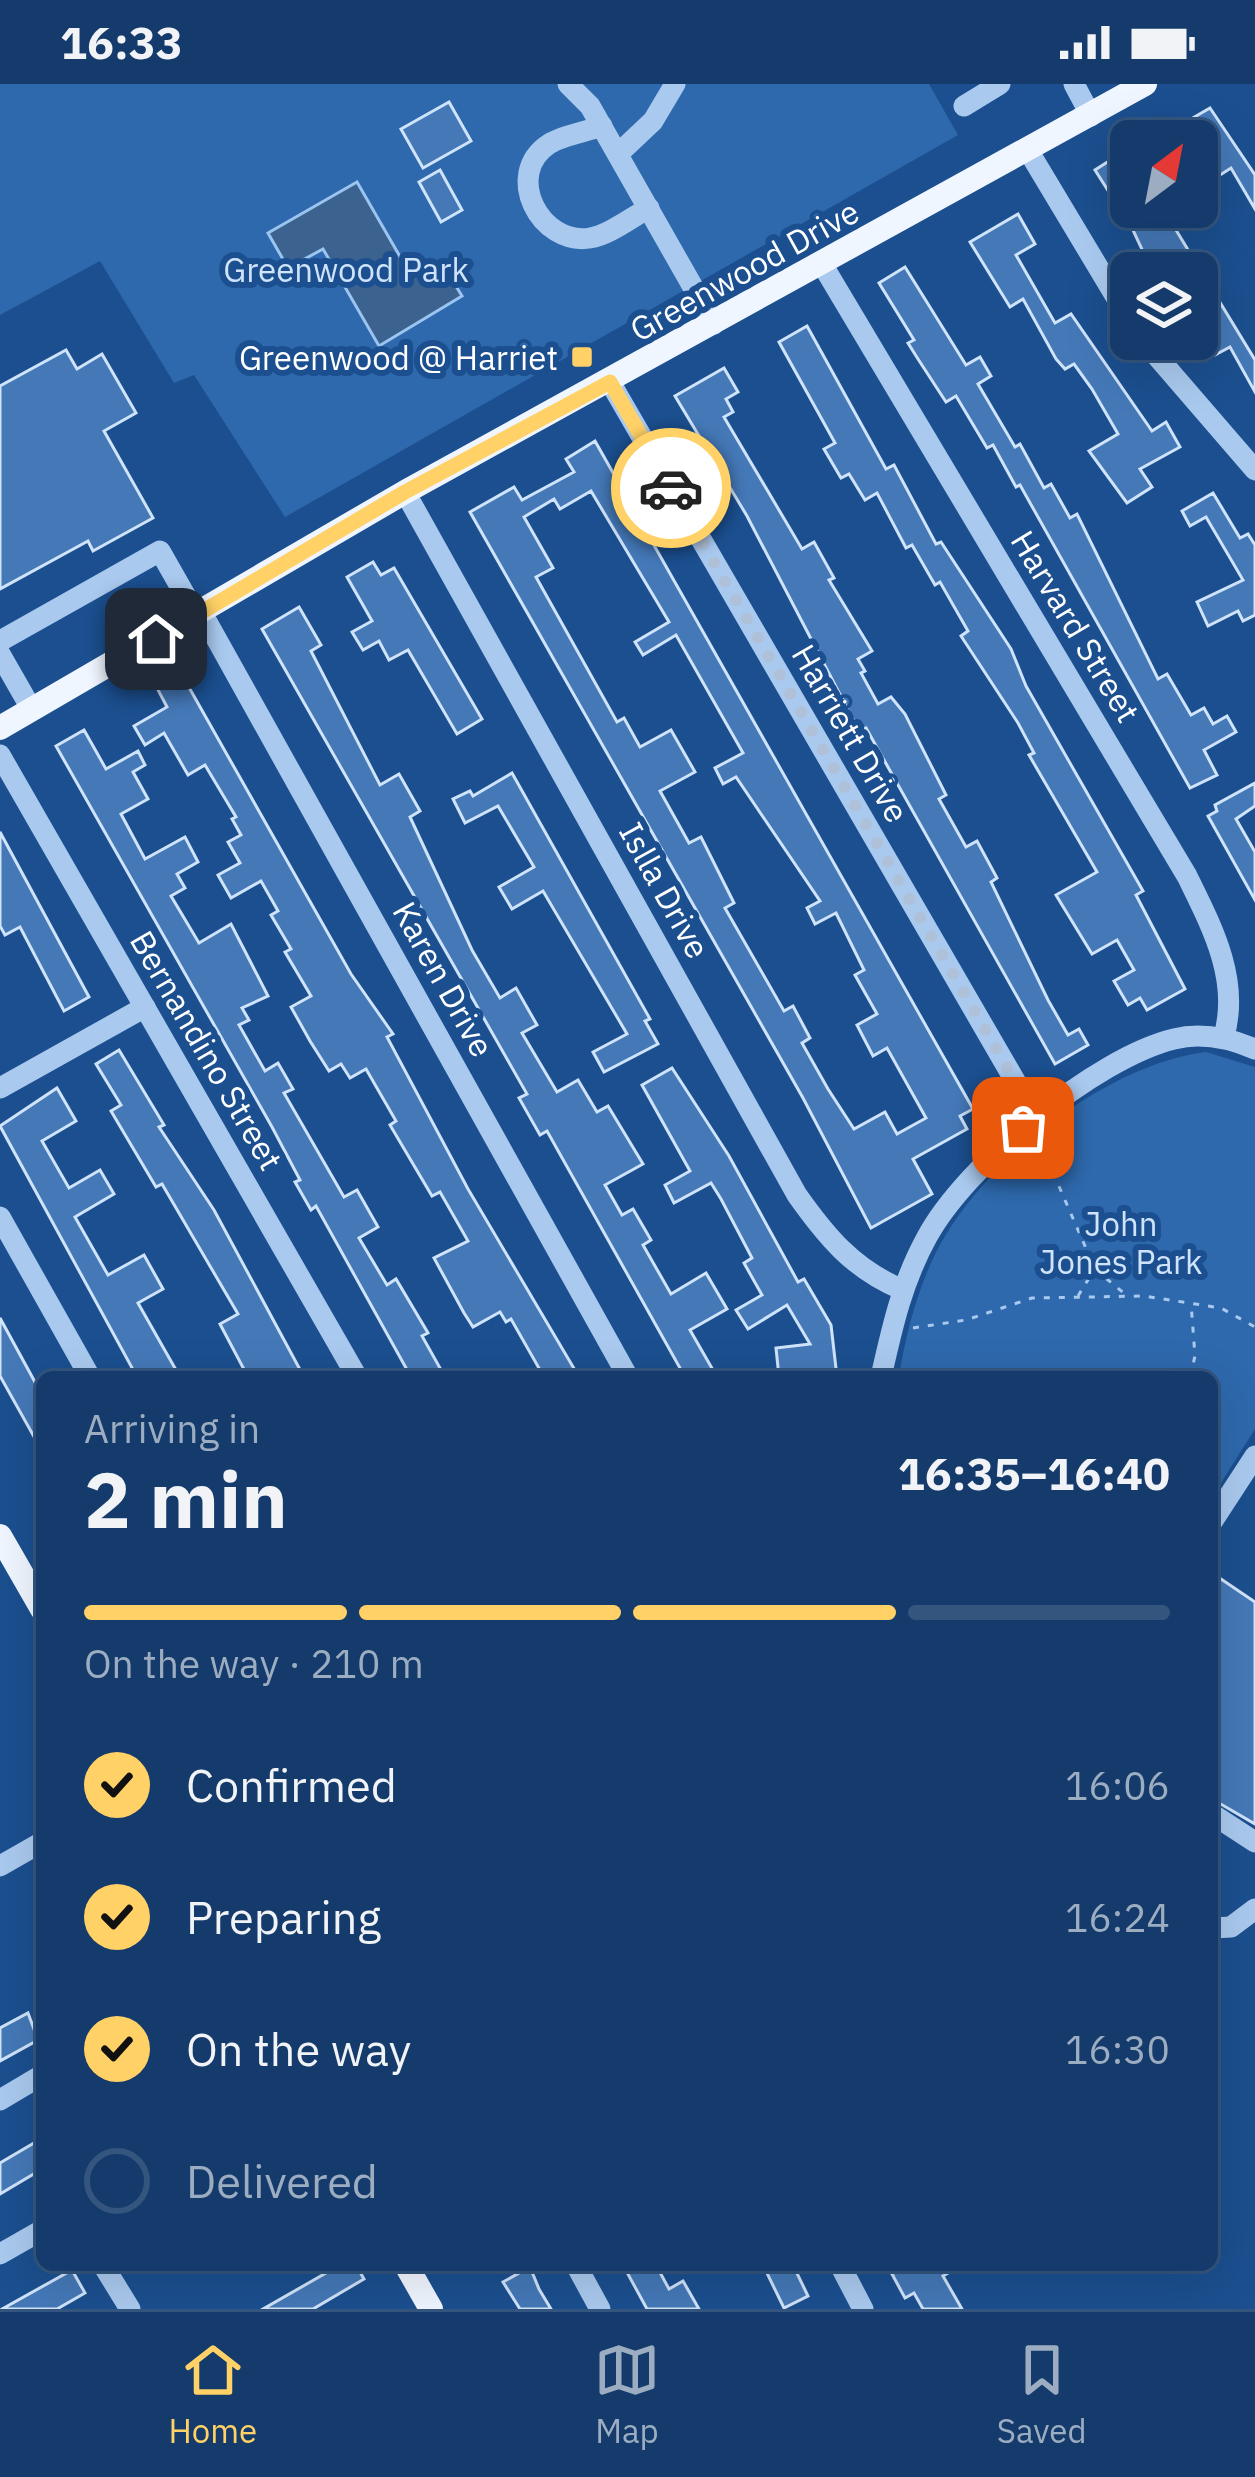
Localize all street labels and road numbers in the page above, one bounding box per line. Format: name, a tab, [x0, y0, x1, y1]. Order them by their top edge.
street label: Greenwood Drive	[622, 189, 866, 351]
street label: Harvard Street	[1002, 522, 1150, 730]
street label: Harriett Drive	[783, 636, 919, 830]
street label: Islla Drive	[610, 814, 720, 966]
street label: Karen Drive	[384, 894, 504, 1064]
street label: Bernandino Street	[121, 922, 293, 1178]

